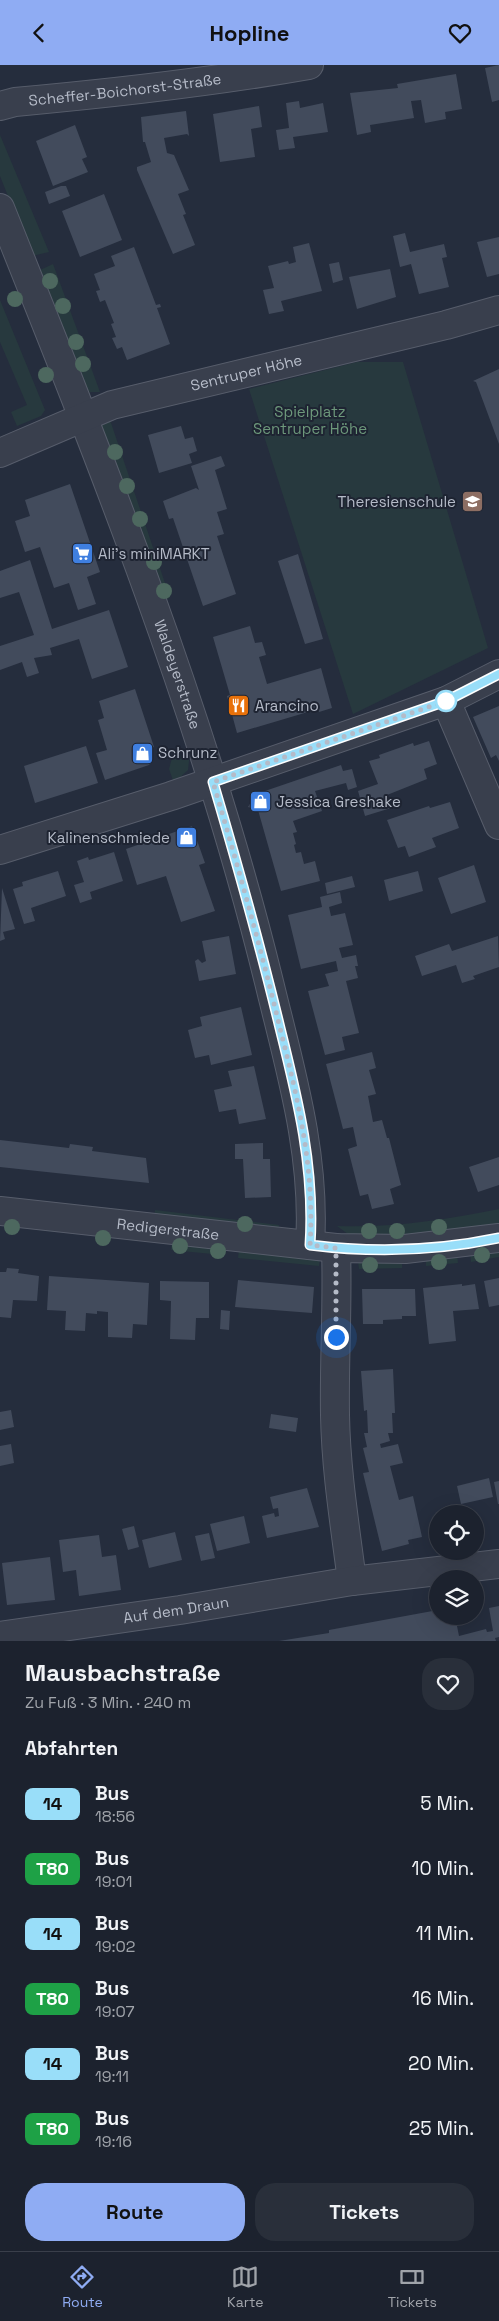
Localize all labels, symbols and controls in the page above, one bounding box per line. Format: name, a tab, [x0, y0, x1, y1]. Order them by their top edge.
icon: back	[25, 19, 53, 47]
text: Hopline	[210, 19, 289, 47]
icon: heart	[446, 19, 474, 47]
street label: Scheffer-Boichorst-Straße	[28, 69, 222, 110]
street label: Sentruper Höhe	[189, 350, 304, 395]
park label: Spielplatz Sentruper Höhe	[253, 402, 367, 438]
school or university icon: Theresienschule	[460, 490, 484, 514]
place label: Theresienschule	[337, 492, 456, 511]
supermarket icon: Ali's miniMARKT	[70, 542, 94, 566]
place label: Ali's miniMARKT	[98, 544, 210, 563]
street label: Waldeyerstraße	[150, 617, 205, 731]
unlabelled marker	[435, 690, 457, 712]
restaurant icon: Arancino	[227, 694, 251, 718]
place label: Arancino	[255, 696, 319, 715]
shop icon: Schrunz	[130, 741, 154, 765]
place label: Schrunz	[158, 743, 217, 762]
shop icon: Jessica Greshake	[248, 790, 272, 814]
place label: Jessica Greshake	[276, 792, 401, 811]
shop icon: Kalinenschmiede	[174, 826, 198, 850]
place label: Kalinenschmiede	[48, 828, 170, 847]
street label: Redigerstraße	[116, 1214, 220, 1244]
your location	[324, 1325, 349, 1350]
map controls	[429, 1505, 484, 1625]
button: locate	[429, 1505, 484, 1560]
button: layers	[429, 1570, 484, 1625]
street label: Auf dem Draun	[122, 1592, 230, 1627]
text: Mausbachstraße	[25, 1657, 221, 1688]
button: heart	[422, 1658, 474, 1710]
text: Zu Fuß · 3 Min. · 240 m	[25, 1692, 191, 1713]
text: Abfahrten	[25, 1736, 118, 1761]
text: Bus	[95, 1781, 129, 1806]
text: 5 Min.	[420, 1791, 474, 1816]
text: 14	[43, 1792, 62, 1815]
text: 18:56	[95, 1806, 135, 1827]
text: Bus	[95, 1846, 129, 1871]
text: 10 Min.	[411, 1856, 474, 1881]
text: T80	[36, 1857, 69, 1880]
text: 19:01	[95, 1871, 132, 1892]
text: Bus	[95, 1911, 129, 1936]
text: 11 Min.	[416, 1921, 474, 1946]
text: 14	[43, 1922, 62, 1945]
text: 19:02	[95, 1936, 135, 1957]
text: Bus	[95, 1976, 129, 2001]
text: 16 Min.	[412, 1986, 474, 2011]
text: T80	[36, 1987, 69, 2010]
text: 19:07	[95, 2001, 135, 2022]
text: Bus	[95, 2041, 129, 2066]
text: 20 Min.	[408, 2051, 474, 2076]
text: 14	[43, 2052, 62, 2075]
text: 19:11	[95, 2066, 129, 2087]
text: Bus	[95, 2106, 129, 2131]
text: 25 Min.	[409, 2116, 474, 2141]
text: T80	[36, 2117, 69, 2140]
text: 19:16	[95, 2131, 132, 2152]
button: Route	[25, 2183, 245, 2241]
button: Tickets	[255, 2183, 474, 2241]
tab: Route	[62, 2263, 103, 2311]
tab: Karte	[227, 2263, 263, 2311]
tab: Tickets	[388, 2263, 437, 2311]

